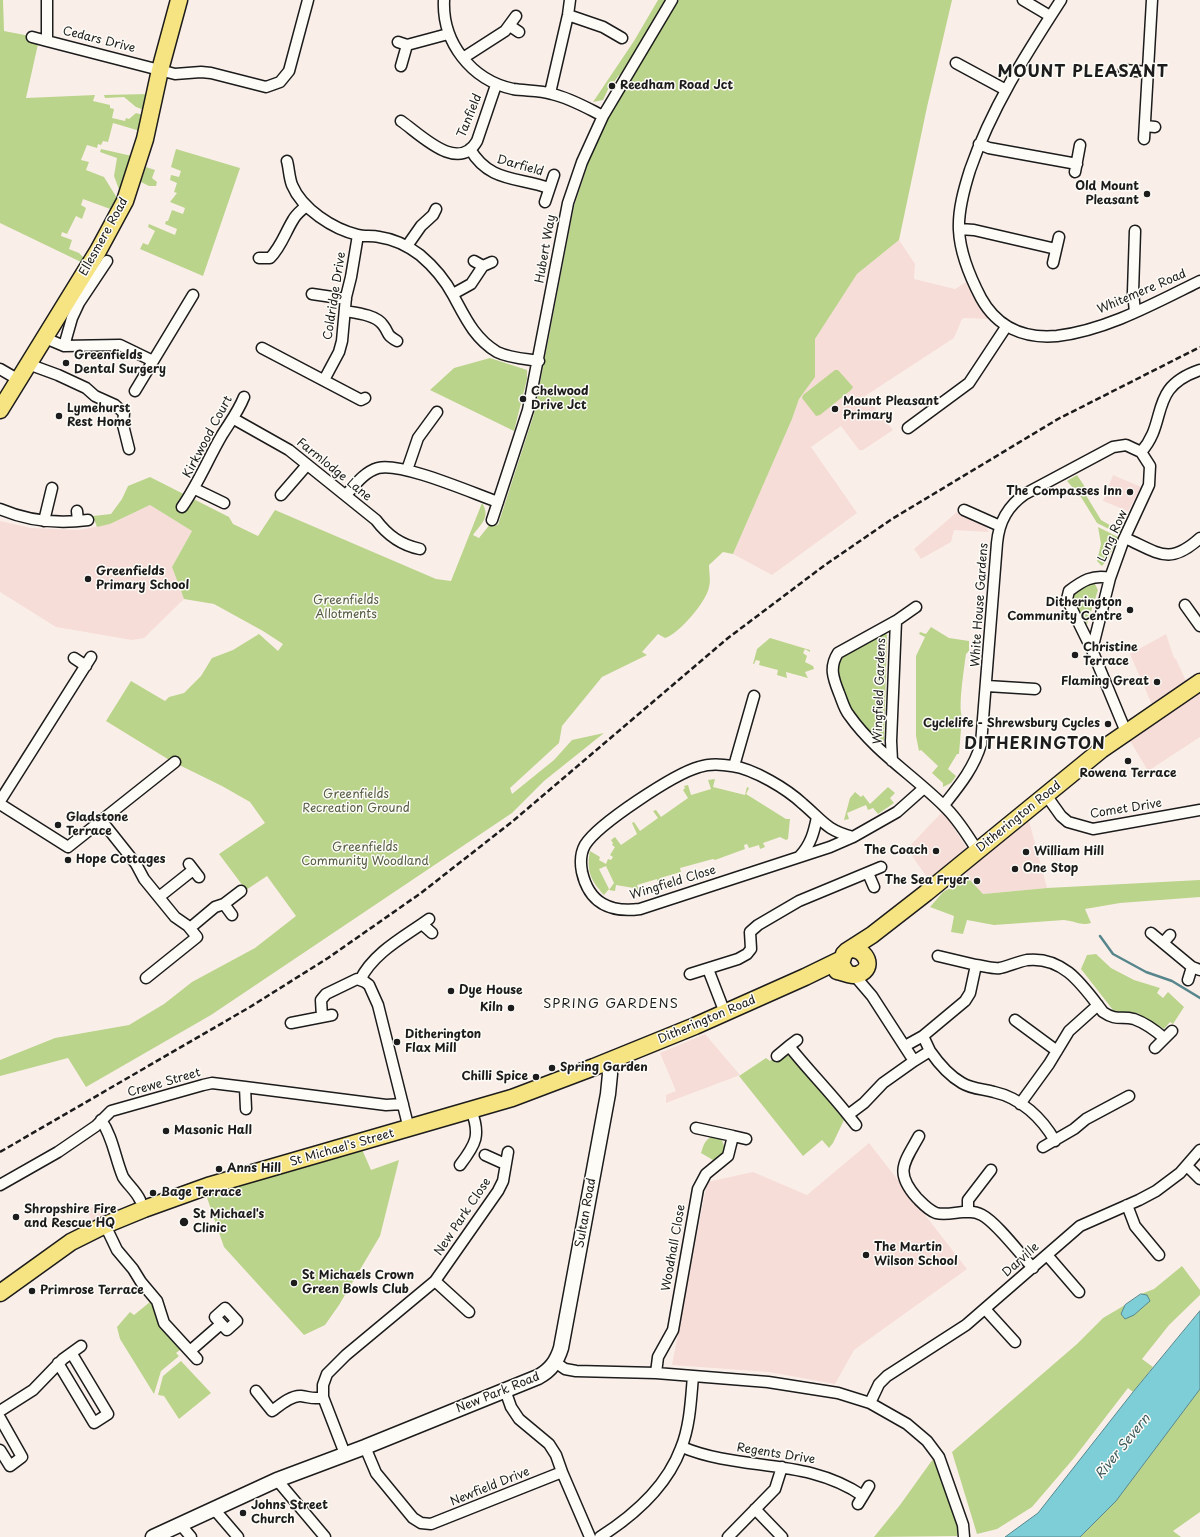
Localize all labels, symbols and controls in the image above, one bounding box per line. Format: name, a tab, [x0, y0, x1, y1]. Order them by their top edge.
street label: Cedars Drive	[61, 24, 137, 56]
district label: MOUNT PLEASANT	[998, 63, 1168, 83]
place label: Reedham Road Jct	[620, 79, 733, 93]
marker: Reedham Road Jct	[607, 81, 617, 91]
street label: Tanfield	[455, 92, 485, 140]
street label: Darfield	[495, 152, 545, 180]
place label: Old Mount Pleasant	[1075, 180, 1139, 208]
marker: Old Mount Pleasant	[1142, 189, 1152, 199]
street label: Ellesmere Road	[77, 195, 131, 279]
street label: Hubert Way	[533, 213, 559, 285]
street label: Coldridge Drive	[321, 251, 349, 341]
street label: Whitemere Road	[1095, 267, 1189, 317]
place label: Greenfields Dental Surgery	[74, 349, 166, 377]
marker: Greenfields Dental Surgery	[61, 358, 71, 368]
place label: Chelwood Drive Jct	[531, 385, 589, 413]
street label: Kirkwood Court	[180, 394, 236, 480]
marker: Chelwood Drive Jct	[518, 394, 528, 404]
place label: Mount Pleasant Primary	[843, 395, 939, 423]
place label: Lymehurst Rest Home	[67, 402, 132, 430]
marker: Mount Pleasant Primary	[830, 404, 840, 414]
marker: Lymehurst Rest Home	[54, 411, 64, 421]
street label: Farmlodge Lane	[294, 435, 374, 505]
place label: The Compasses Inn	[1006, 485, 1122, 499]
marker: The Compasses Inn	[1125, 487, 1135, 497]
street label: Long Row	[1095, 508, 1131, 564]
street label: White House Gardens	[968, 543, 992, 667]
place label: Greenfields Primary School	[96, 565, 189, 593]
marker: Greenfields Primary School	[83, 574, 93, 584]
park label: Greenfields Allotments	[313, 594, 379, 622]
place label: Ditherington Community Centre	[1007, 596, 1122, 624]
marker: Ditherington Community Centre	[1125, 605, 1135, 615]
street label: Wingfield Gardens	[871, 638, 889, 744]
place label: Christine Terrace	[1083, 641, 1138, 669]
marker: Christine Terrace	[1070, 650, 1080, 660]
place label: Flaming Great	[1061, 675, 1149, 689]
marker: Flaming Great	[1152, 677, 1162, 687]
place label: Cyclelife - Shrewsbury Cycles	[923, 717, 1100, 731]
marker: Cyclelife - Shrewsbury Cycles	[1103, 719, 1113, 729]
district label: DITHERINGTON	[965, 735, 1105, 755]
marker: Rowena Terrace	[1123, 756, 1133, 766]
place label: Rowena Terrace	[1079, 767, 1177, 781]
street label: Ditherington Road	[974, 778, 1064, 856]
park label: Greenfields Recreation Ground	[302, 788, 410, 816]
street label: Comet Drive	[1089, 796, 1163, 822]
place label: Gladstone Terrace	[66, 811, 128, 839]
marker: Gladstone Terrace	[53, 820, 63, 830]
park label: Greenfields Community Woodland	[301, 841, 429, 869]
place label: The Coach	[864, 844, 928, 858]
place label: William Hill	[1034, 845, 1104, 859]
marker: The Coach	[931, 846, 941, 856]
marker: William Hill	[1021, 847, 1031, 857]
place label: Hope Cottages	[76, 853, 165, 867]
marker: Hope Cottages	[63, 855, 73, 865]
place label: One Stop	[1023, 862, 1078, 876]
street label: Wingfield Close	[628, 863, 718, 903]
marker: One Stop	[1010, 864, 1020, 874]
place label: The Sea Fryer	[885, 874, 969, 888]
marker: The Sea Fryer	[972, 876, 982, 886]
place label: Dye House	[459, 984, 523, 998]
marker: Dye House	[446, 986, 456, 996]
street label: Ditherington Road	[656, 993, 758, 1047]
district label: SPRING GARDENS	[544, 996, 678, 1012]
place label: Kiln	[480, 1001, 503, 1015]
marker: Kiln	[506, 1003, 516, 1013]
place label: Ditherington Flax Mill	[405, 1028, 481, 1056]
marker: Ditherington Flax Mill	[392, 1037, 402, 1047]
place label: Spring Garden	[560, 1061, 648, 1075]
marker: Spring Garden	[547, 1063, 557, 1073]
street label: Crewe Street	[126, 1066, 202, 1100]
place label: Chilli Spice	[462, 1070, 528, 1084]
marker: Chilli Spice	[531, 1072, 541, 1082]
place label: Masonic Hall	[174, 1124, 252, 1138]
marker: Masonic Hall	[161, 1126, 171, 1136]
street label: St Michael's Street	[288, 1126, 396, 1170]
place label: Anns Hill	[227, 1162, 281, 1176]
marker: Anns Hill	[214, 1164, 224, 1174]
street label: New Park Close	[432, 1175, 494, 1259]
street label: Sultan Road	[573, 1177, 599, 1249]
place label: Bage Terrace	[161, 1186, 241, 1200]
marker: Bage Terrace	[148, 1188, 158, 1198]
place label: Shropshire Fire and Rescue HQ	[24, 1203, 117, 1231]
street label: Woodhall Close	[659, 1203, 689, 1293]
place label: St Michael's Clinic	[193, 1208, 264, 1236]
marker: Shropshire Fire and Rescue HQ	[11, 1212, 21, 1222]
marker: St Michael's Clinic	[178, 1216, 190, 1228]
street label: Darville	[1000, 1240, 1042, 1280]
place label: The Martin Wilson School	[874, 1241, 958, 1269]
marker: The Martin Wilson School	[861, 1250, 871, 1260]
place label: St Michaels Crown Green Bowls Club	[302, 1269, 414, 1297]
marker: St Michaels Crown Green Bowls Club	[289, 1278, 299, 1288]
place label: Primrose Terrace	[40, 1284, 144, 1298]
marker: Primrose Terrace	[27, 1286, 37, 1296]
street label: New Park Road	[454, 1370, 542, 1416]
water label: River Severn	[1092, 1411, 1154, 1483]
street label: Regents Drive	[736, 1441, 816, 1467]
street label: Newfield Drive	[448, 1465, 532, 1509]
place label: Johns Street Church	[251, 1499, 328, 1527]
marker: Johns Street Church	[238, 1508, 248, 1518]

